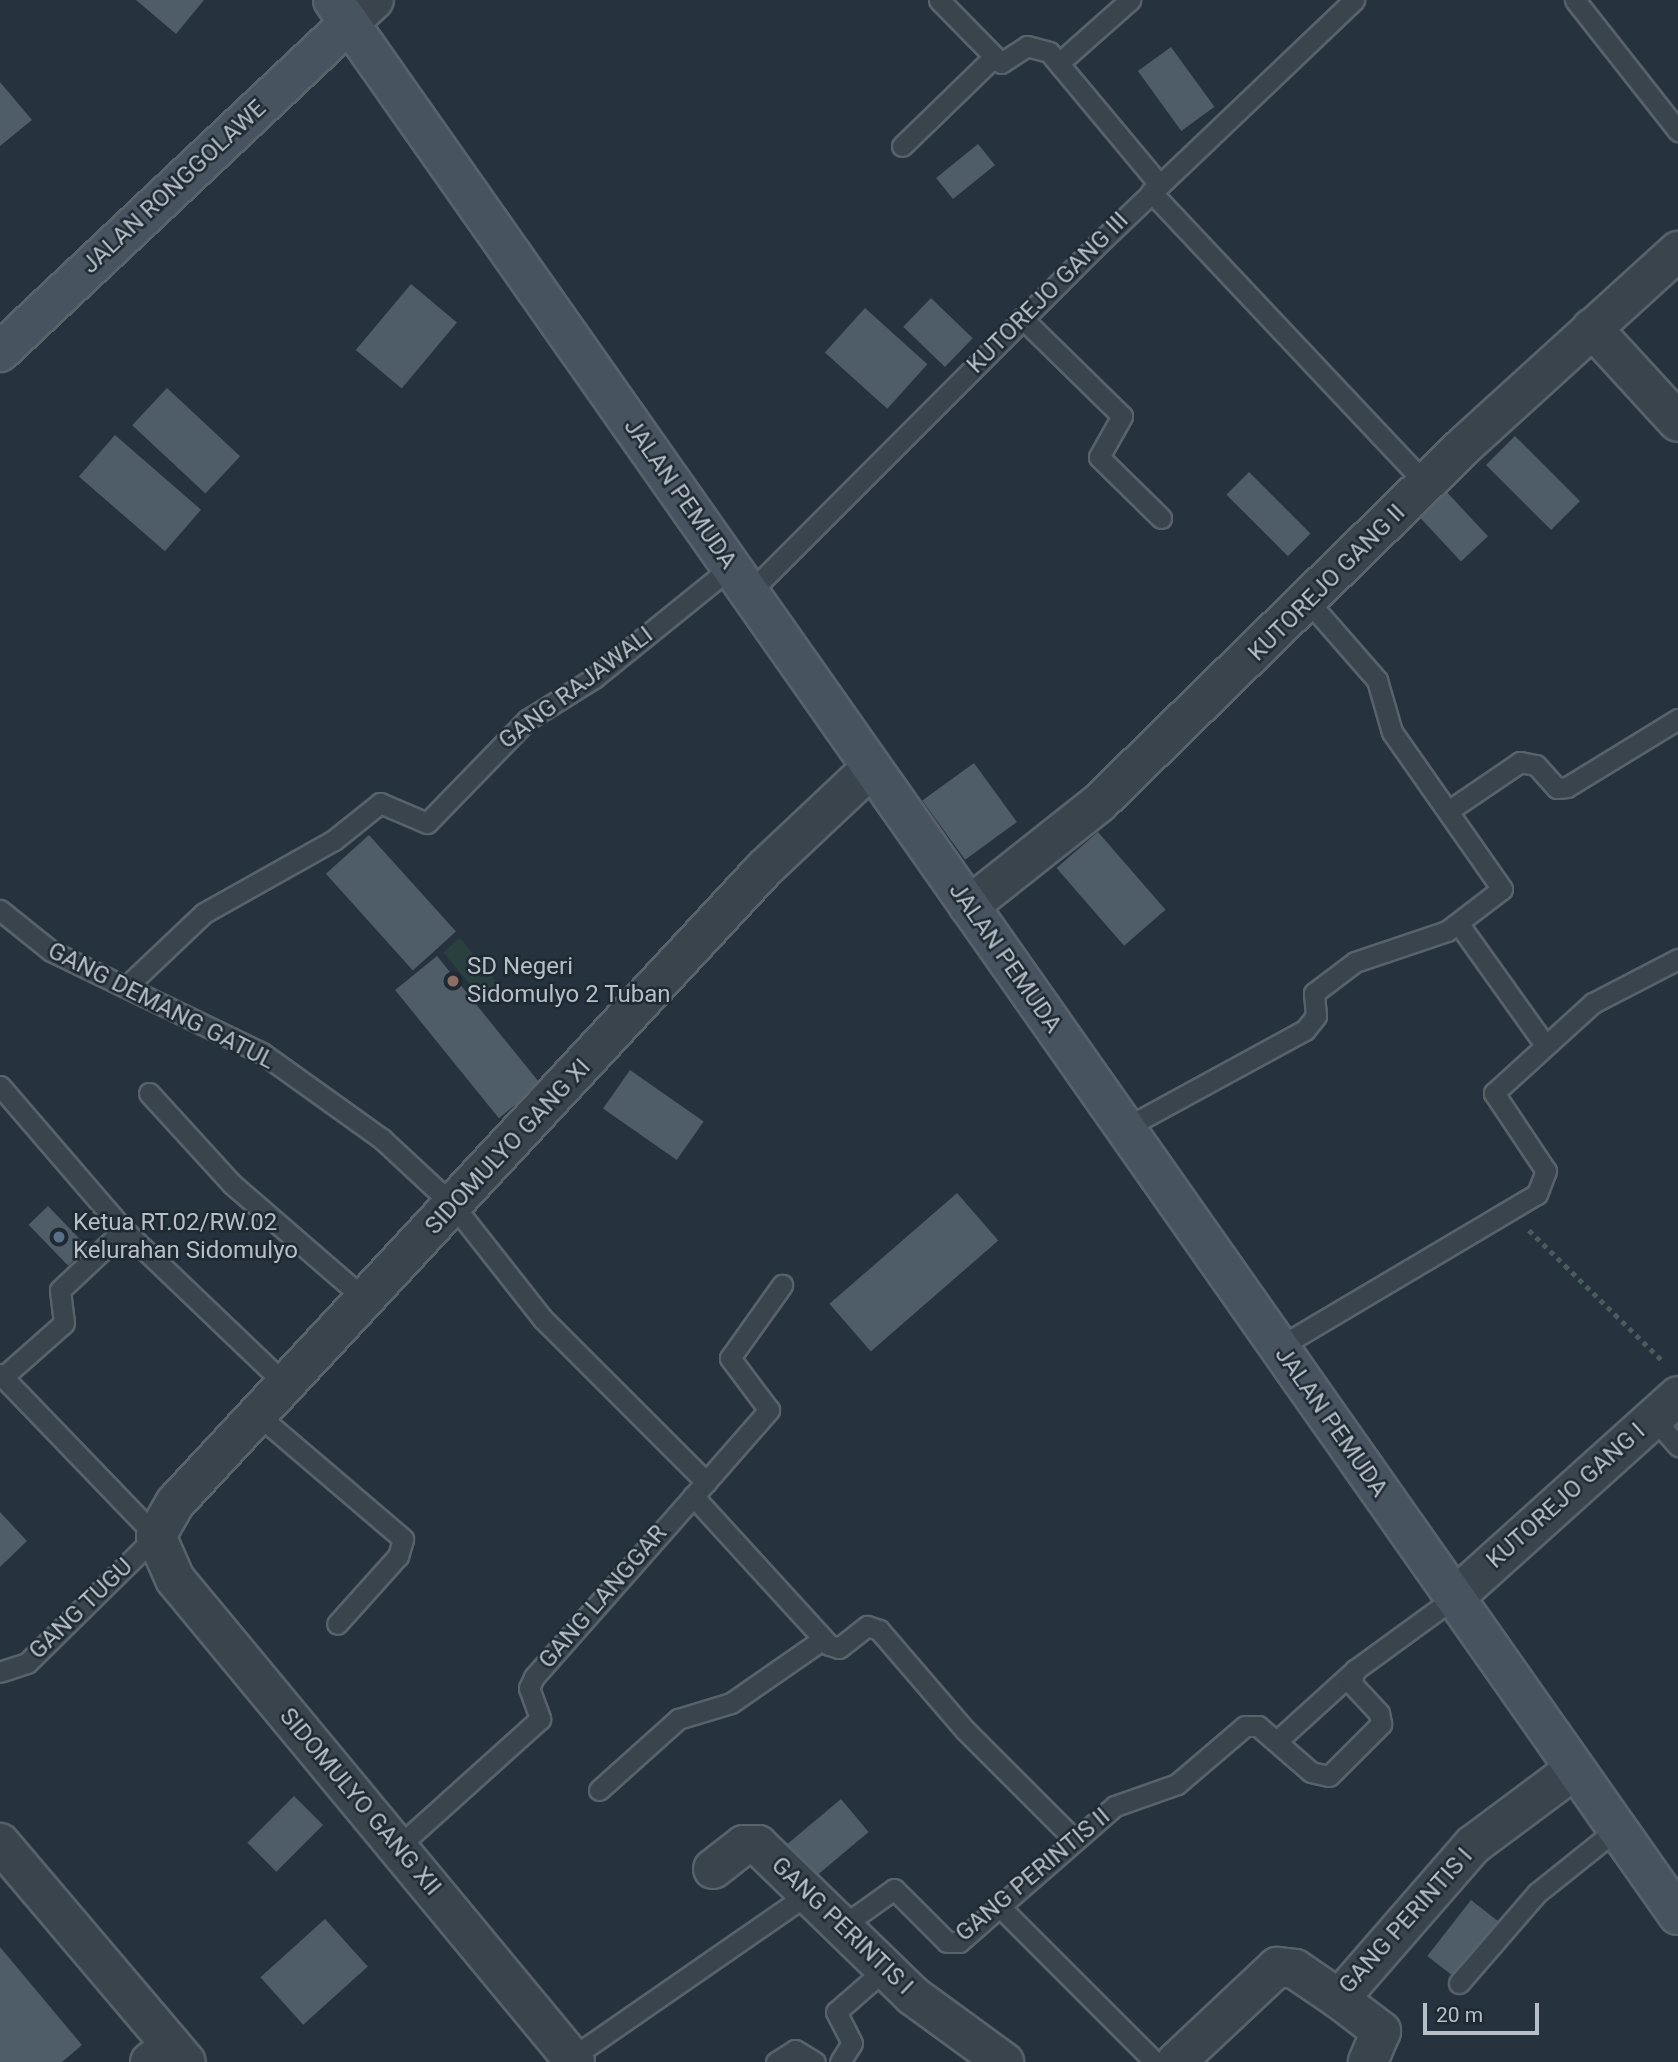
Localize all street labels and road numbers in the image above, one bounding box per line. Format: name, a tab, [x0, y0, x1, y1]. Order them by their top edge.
street label: JALAN RONGGOLAWE	[76, 94, 272, 280]
street label: KUTOREJO GANG III	[961, 206, 1135, 380]
street label: JALAN PEMUDA	[617, 413, 743, 575]
street label: KUTOREJO GANG II	[1243, 499, 1411, 667]
street label: GANG RAJAWALI	[493, 621, 659, 755]
street label: JALAN PEMUDA	[942, 877, 1068, 1039]
street label: GANG DEMANG GATUL	[43, 936, 279, 1076]
street label: SIDOMULYO GANG XI	[419, 1053, 597, 1241]
street label: JALAN PEMUDA	[1268, 1341, 1394, 1503]
street label: KUTOREJO GANG I	[1481, 1417, 1651, 1575]
street label: GANG LANGGAR	[533, 1519, 673, 1675]
street label: GANG TUGU	[23, 1552, 139, 1666]
street label: SIDOMULYO GANG XII	[273, 1702, 447, 1902]
street label: GANG PERINTIS II	[950, 1802, 1116, 1948]
street label: GANG PERINTIS I	[1333, 1842, 1479, 2000]
street label: GANG PERINTIS I	[765, 1851, 919, 2001]

